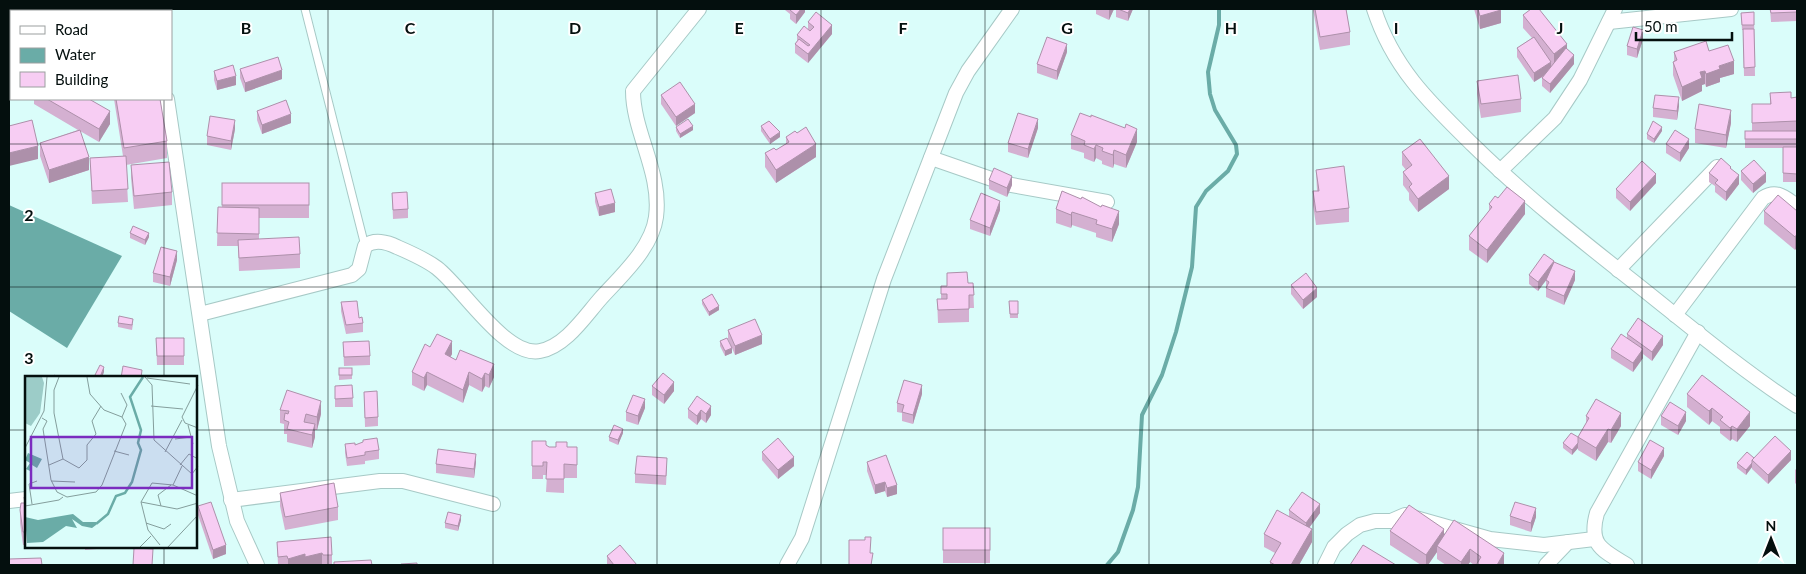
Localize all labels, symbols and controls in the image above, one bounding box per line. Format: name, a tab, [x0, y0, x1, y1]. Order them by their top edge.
legend	[10, 10, 172, 100]
scale bar	[1636, 10, 1732, 42]
text: 50 m	[1644, 17, 1678, 35]
text: B	[241, 18, 251, 37]
text: C	[405, 18, 416, 37]
text: D	[569, 18, 581, 37]
text: E	[734, 18, 744, 37]
text: F	[898, 18, 908, 37]
text: G	[1061, 18, 1073, 37]
text: H	[1225, 18, 1237, 37]
text: I	[1394, 18, 1398, 37]
text: J	[1557, 18, 1563, 37]
text: Road	[55, 20, 88, 38]
text: Water	[55, 45, 96, 63]
text: Building	[55, 70, 108, 88]
text: 2	[24, 205, 34, 224]
text: 3	[24, 348, 34, 367]
inset map	[25, 376, 198, 549]
north arrow	[1746, 514, 1796, 564]
text: N	[1766, 517, 1776, 534]

